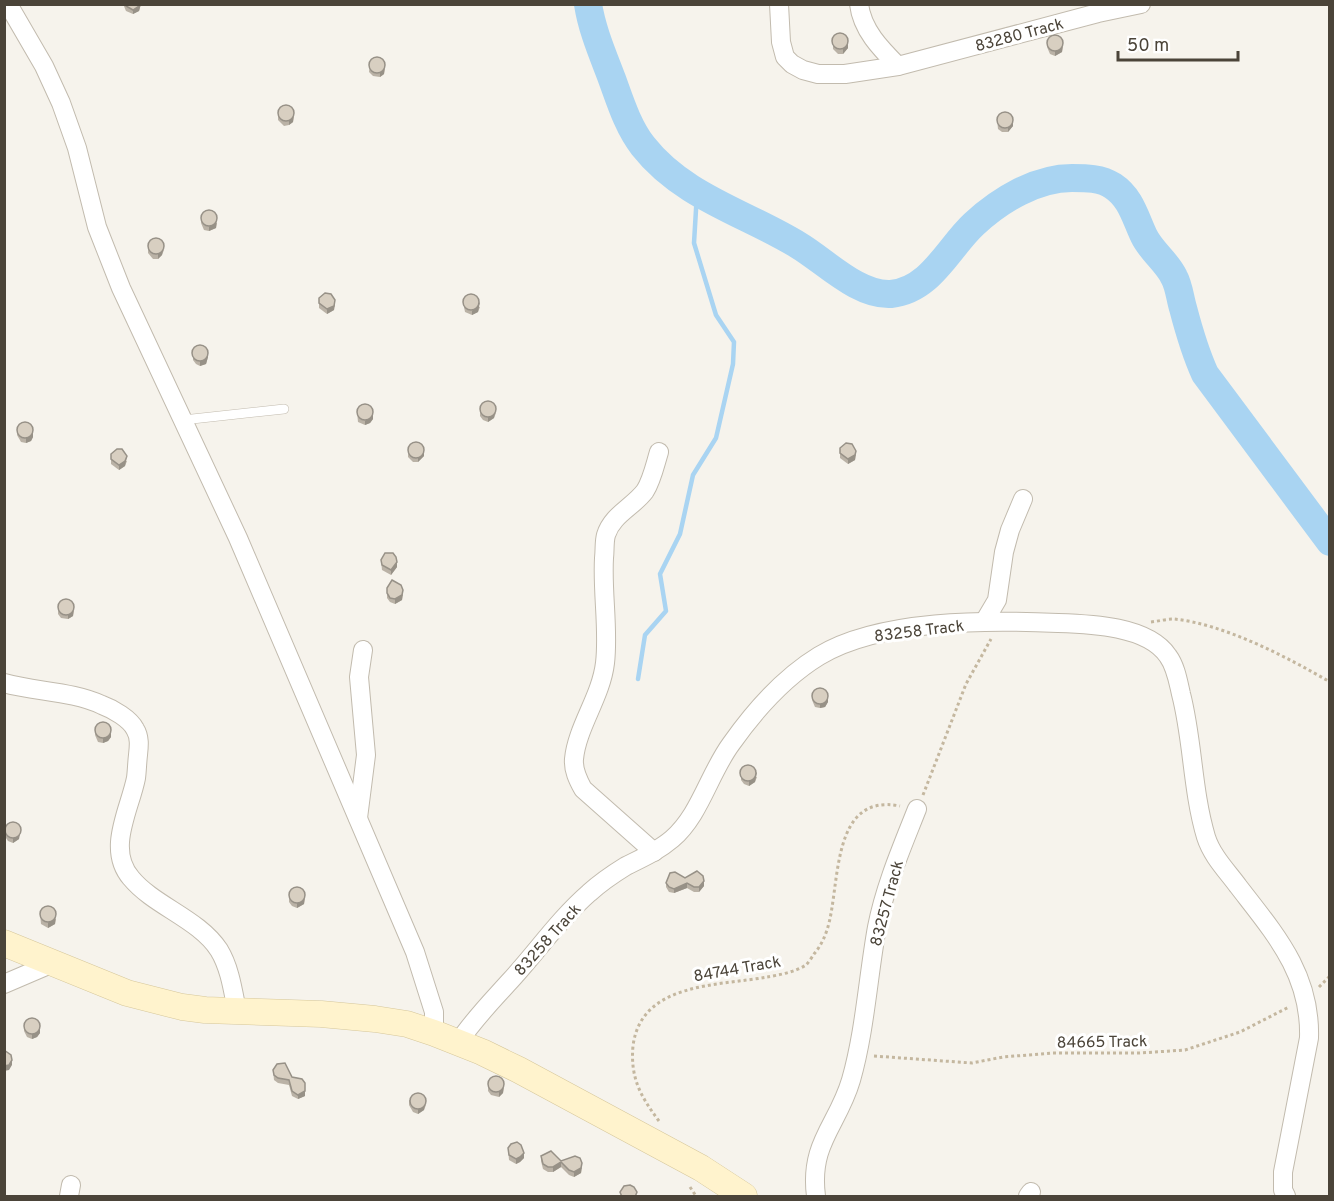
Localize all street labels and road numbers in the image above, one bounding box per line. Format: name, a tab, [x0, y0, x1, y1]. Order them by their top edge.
street label: 83280 Track	[973, 15, 1066, 57]
street label: 83258 Track	[873, 617, 965, 647]
street label: 83257 Track	[867, 858, 909, 949]
street label: 83258 Track	[511, 900, 586, 981]
street label: 84744 Track	[692, 952, 783, 987]
street label: 84665 Track	[1056, 1032, 1148, 1054]

